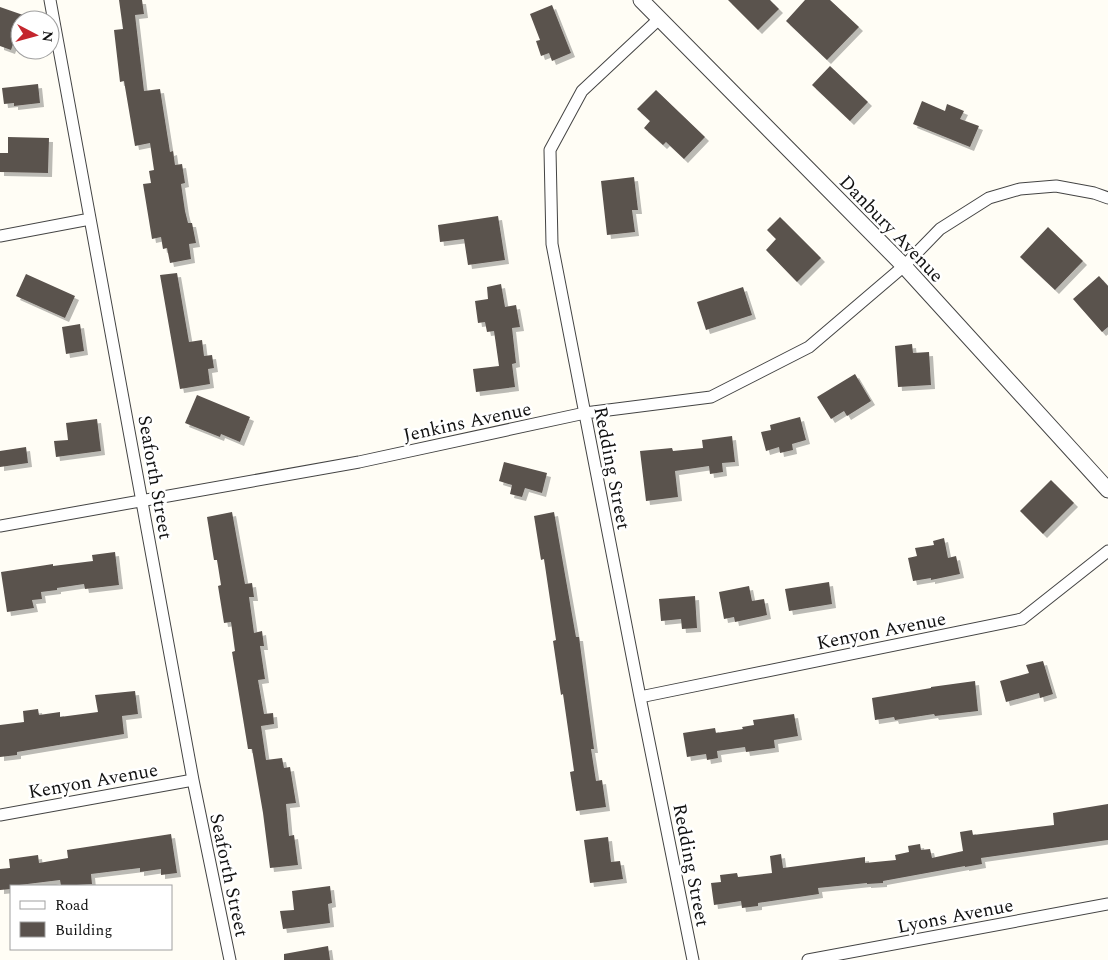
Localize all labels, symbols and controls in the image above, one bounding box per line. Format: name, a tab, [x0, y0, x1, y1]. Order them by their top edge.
north arrow	[10, 10, 60, 60]
text: N	[36, 30, 58, 43]
street label: Danbury Avenue	[832, 168, 950, 290]
street label: Jenkins Avenue	[401, 395, 534, 450]
street label: Redding Street	[585, 404, 638, 533]
street label: Seaforth Street	[129, 413, 180, 542]
street label: Kenyon Avenue	[814, 605, 948, 658]
street label: Kenyon Avenue	[26, 756, 160, 807]
street label: Redding Street	[664, 801, 717, 930]
street label: Seaforth Street	[201, 811, 256, 940]
legend	[10, 885, 172, 950]
street label: Lyons Avenue	[895, 891, 1016, 942]
text: Road	[55, 894, 89, 917]
text: Building	[55, 919, 112, 942]

